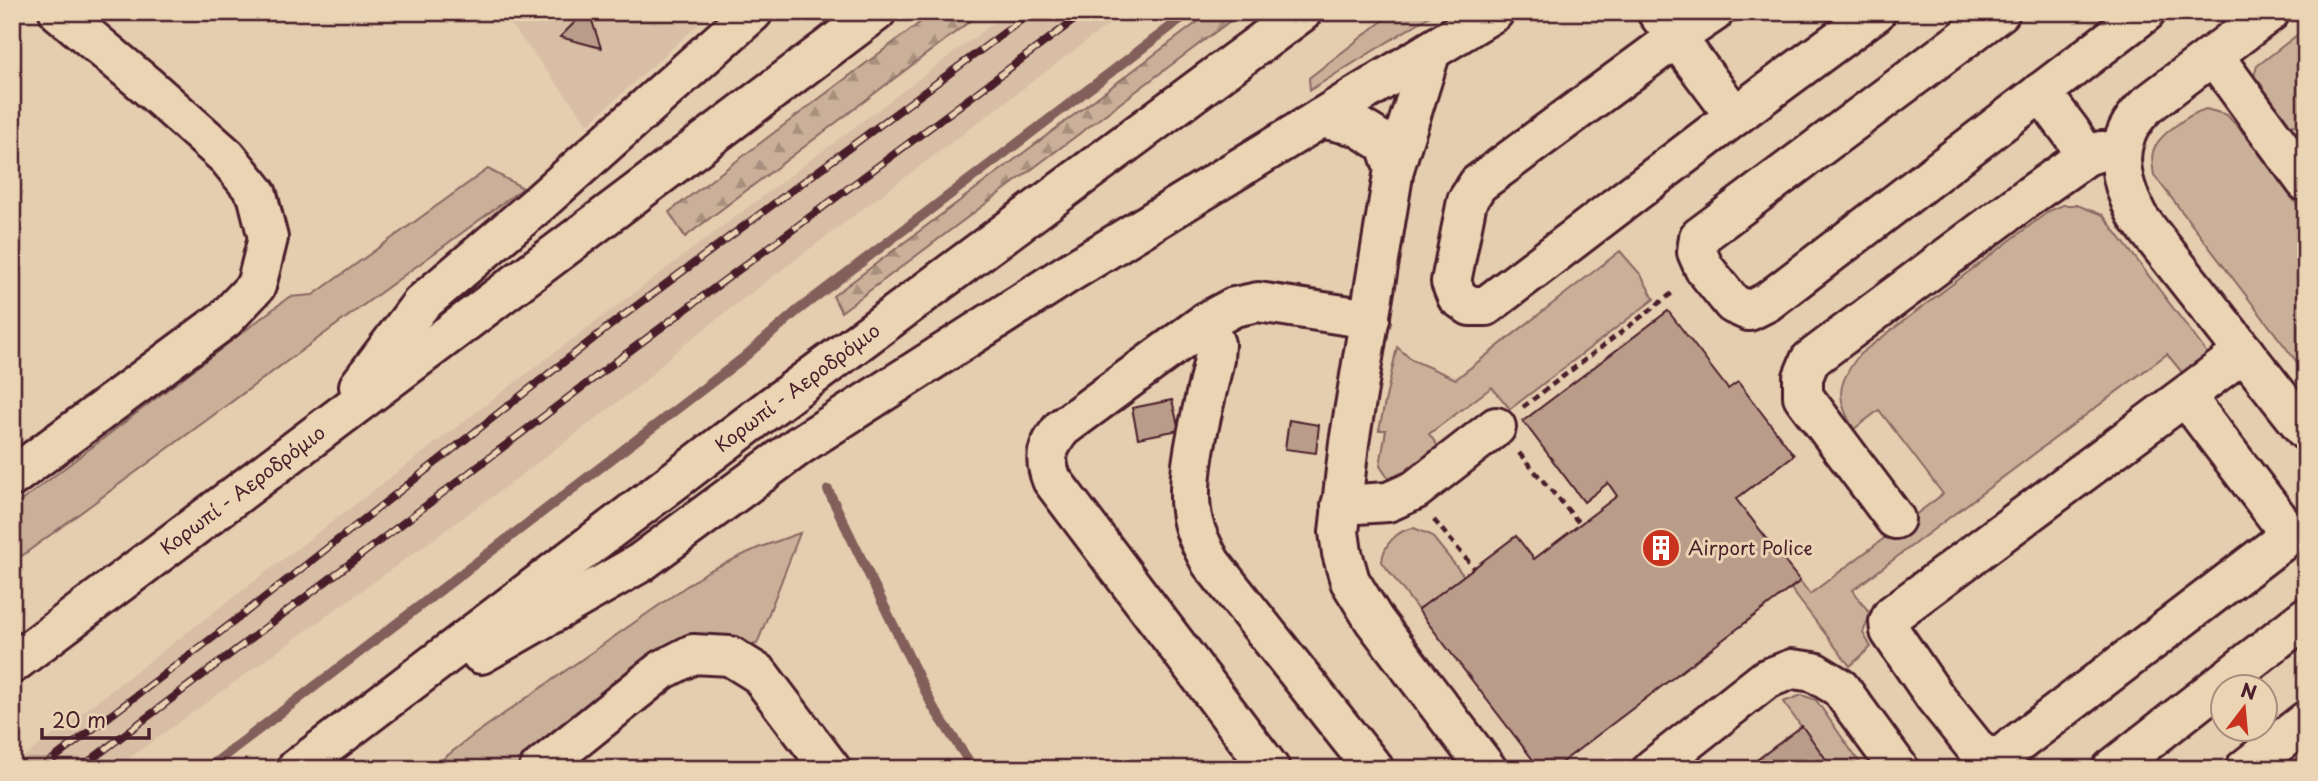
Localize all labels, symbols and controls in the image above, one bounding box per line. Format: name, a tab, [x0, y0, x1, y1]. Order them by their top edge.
street label: Κορωπί - Αεροδρόμιο	[708, 316, 885, 458]
street label: Κορωπί - Αεροδρόμιο	[154, 418, 330, 561]
building icon: Airport Police	[1640, 527, 1682, 569]
place label: Airport Police	[1688, 533, 1813, 561]
north arrow	[2210, 672, 2280, 742]
text: N	[2238, 675, 2260, 706]
scale bar	[42, 697, 149, 741]
text: 20 m	[52, 703, 106, 735]

